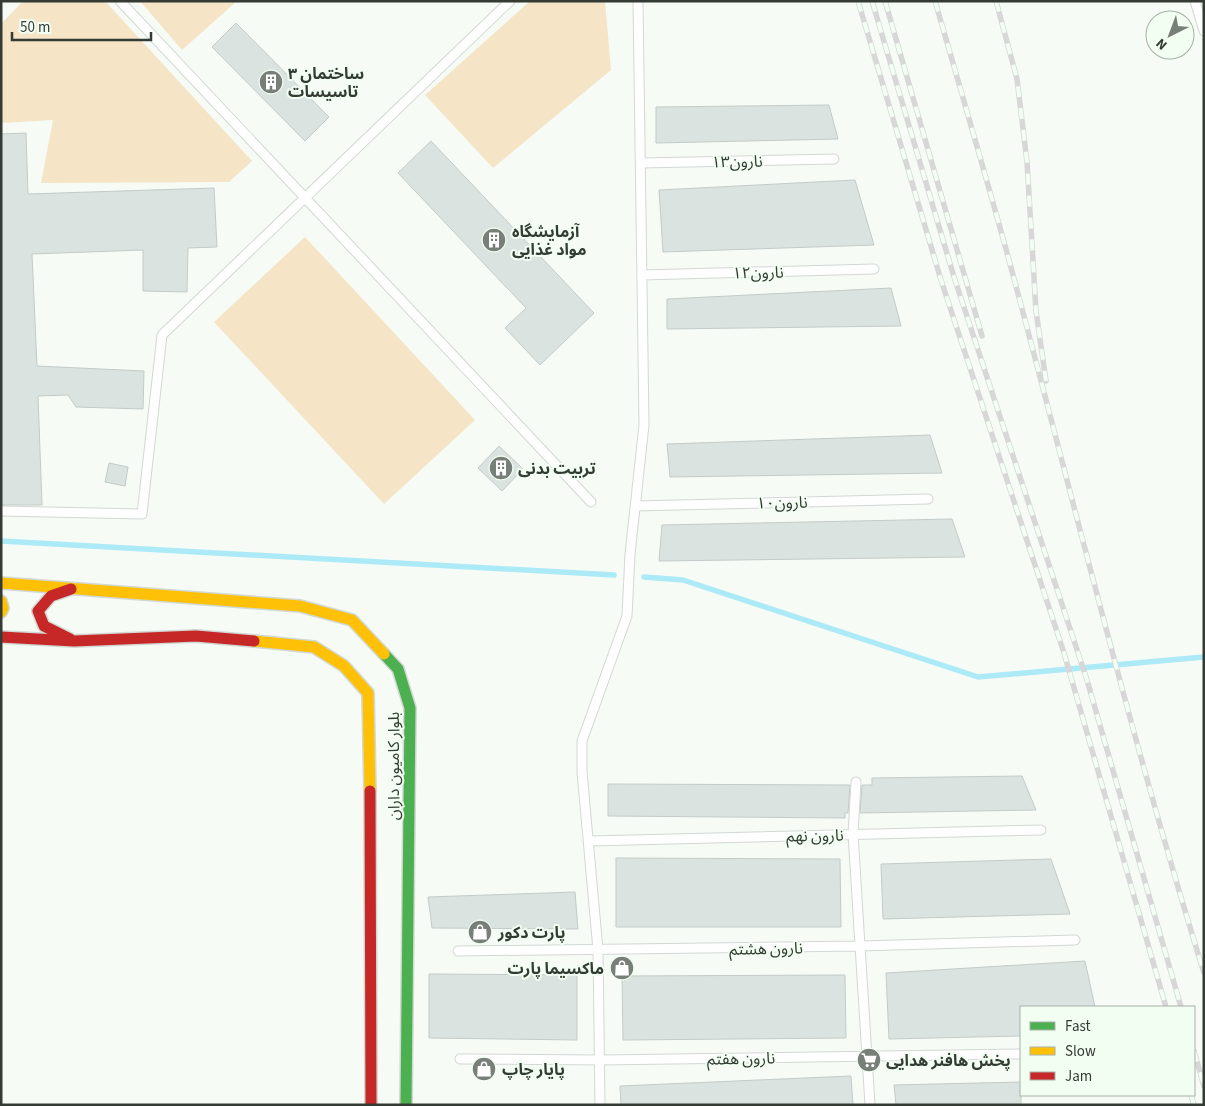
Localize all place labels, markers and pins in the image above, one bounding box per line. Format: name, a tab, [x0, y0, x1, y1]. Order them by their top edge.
place label: ۳ ساختمان تاسیسات	[288, 63, 364, 103]
building icon: ۳ ساختمان تاسیسات	[258, 69, 284, 95]
place label: آزمایشگاه مواد غذایی	[512, 221, 587, 261]
building icon: آزمایشگاه مواد غذایی	[481, 227, 507, 253]
building icon: تربیت بدنی	[488, 455, 514, 481]
place label: تربیت بدنی	[518, 458, 596, 480]
shop icon: پارت دکور	[467, 919, 493, 945]
place label: پارت دکور	[497, 922, 565, 944]
shop icon: ماکسیما پارت	[609, 955, 635, 981]
place label: ماکسیما پارت	[507, 958, 604, 980]
supermarket icon: پخش هافنر هدایی	[856, 1047, 882, 1073]
place label: پخش هافنر هدایی	[886, 1050, 1011, 1072]
shop icon: پایار چاپ	[471, 1056, 497, 1082]
place label: پایار چاپ	[502, 1059, 565, 1081]

